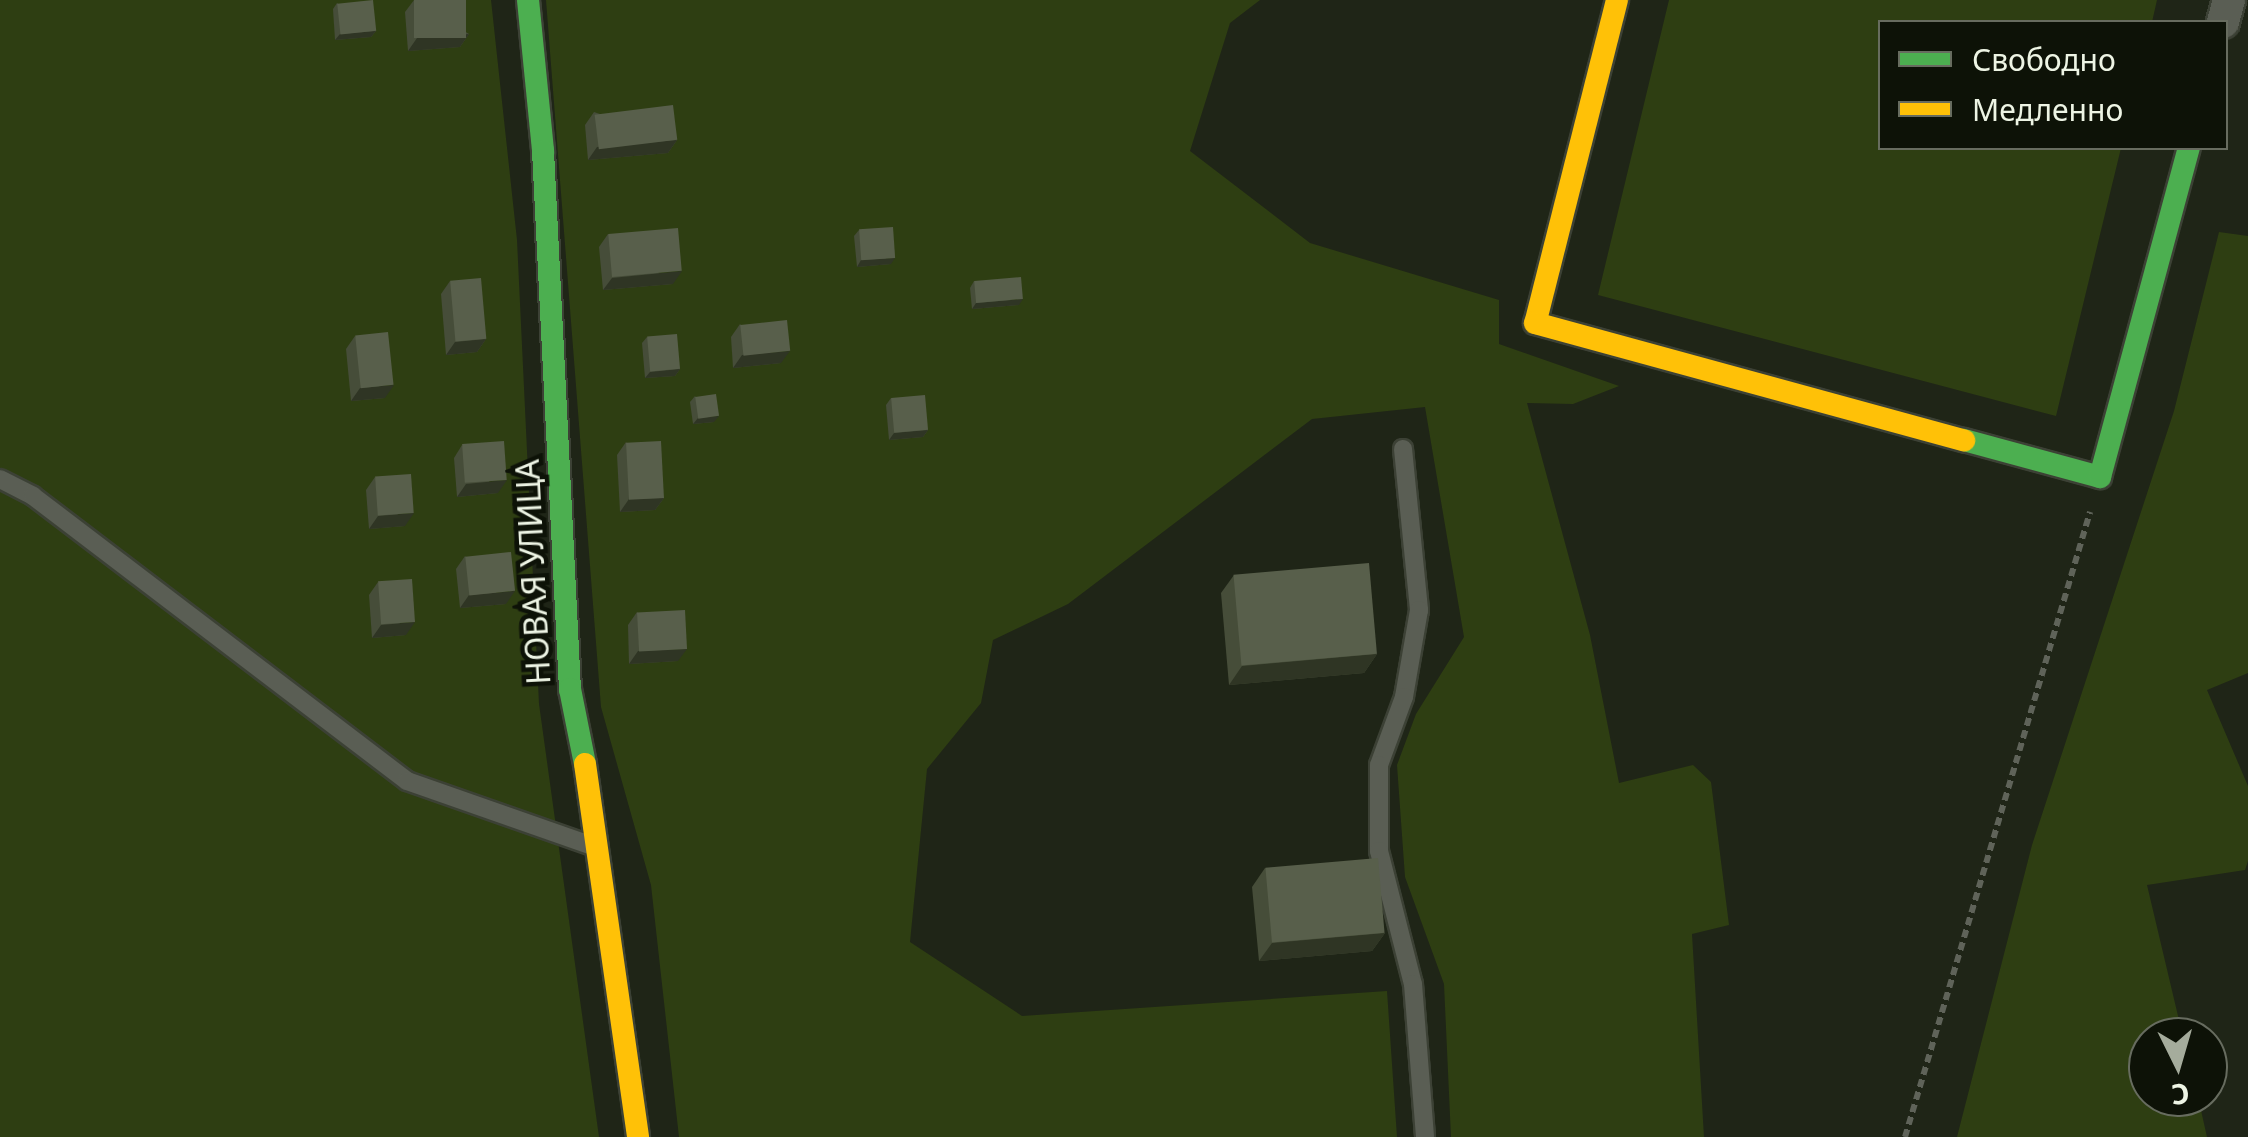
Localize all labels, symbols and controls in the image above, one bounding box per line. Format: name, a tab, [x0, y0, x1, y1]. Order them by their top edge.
legend	[1878, 20, 2228, 150]
text: Свободно	[1972, 39, 2116, 80]
text: Медленно	[1972, 89, 2123, 130]
street label: НОВАЯ УЛИЦА	[508, 458, 558, 686]
north arrow	[2128, 1017, 2228, 1117]
text: С	[2170, 1075, 2191, 1115]

